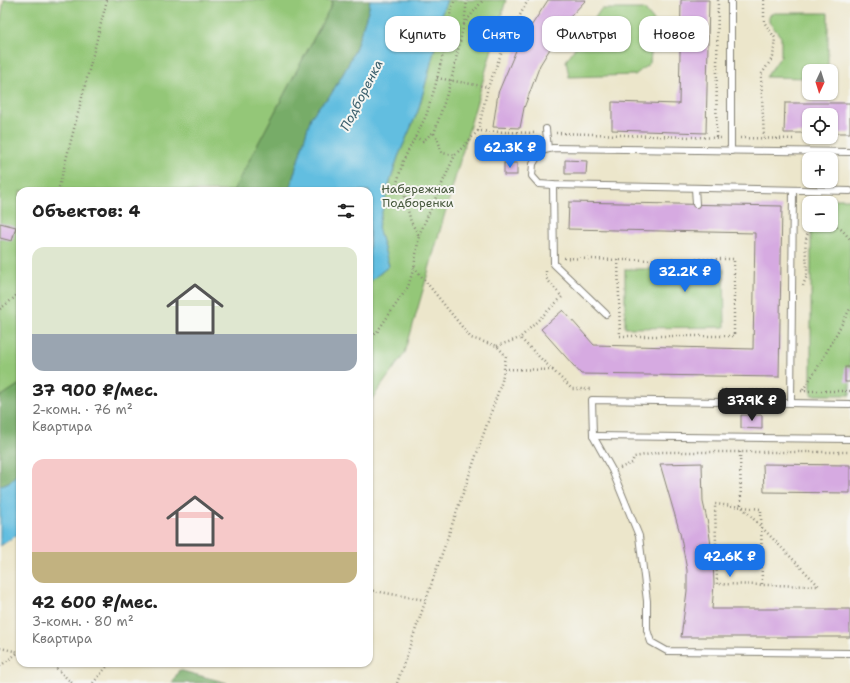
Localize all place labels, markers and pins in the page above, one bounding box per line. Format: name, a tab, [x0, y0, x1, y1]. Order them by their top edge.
pin: 62.3K ₽	[473, 135, 547, 169]
pin: 32.2K ₽	[648, 259, 722, 293]
pin: 37.9K ₽	[715, 388, 789, 422]
pin: 42.6K ₽	[693, 544, 767, 578]

